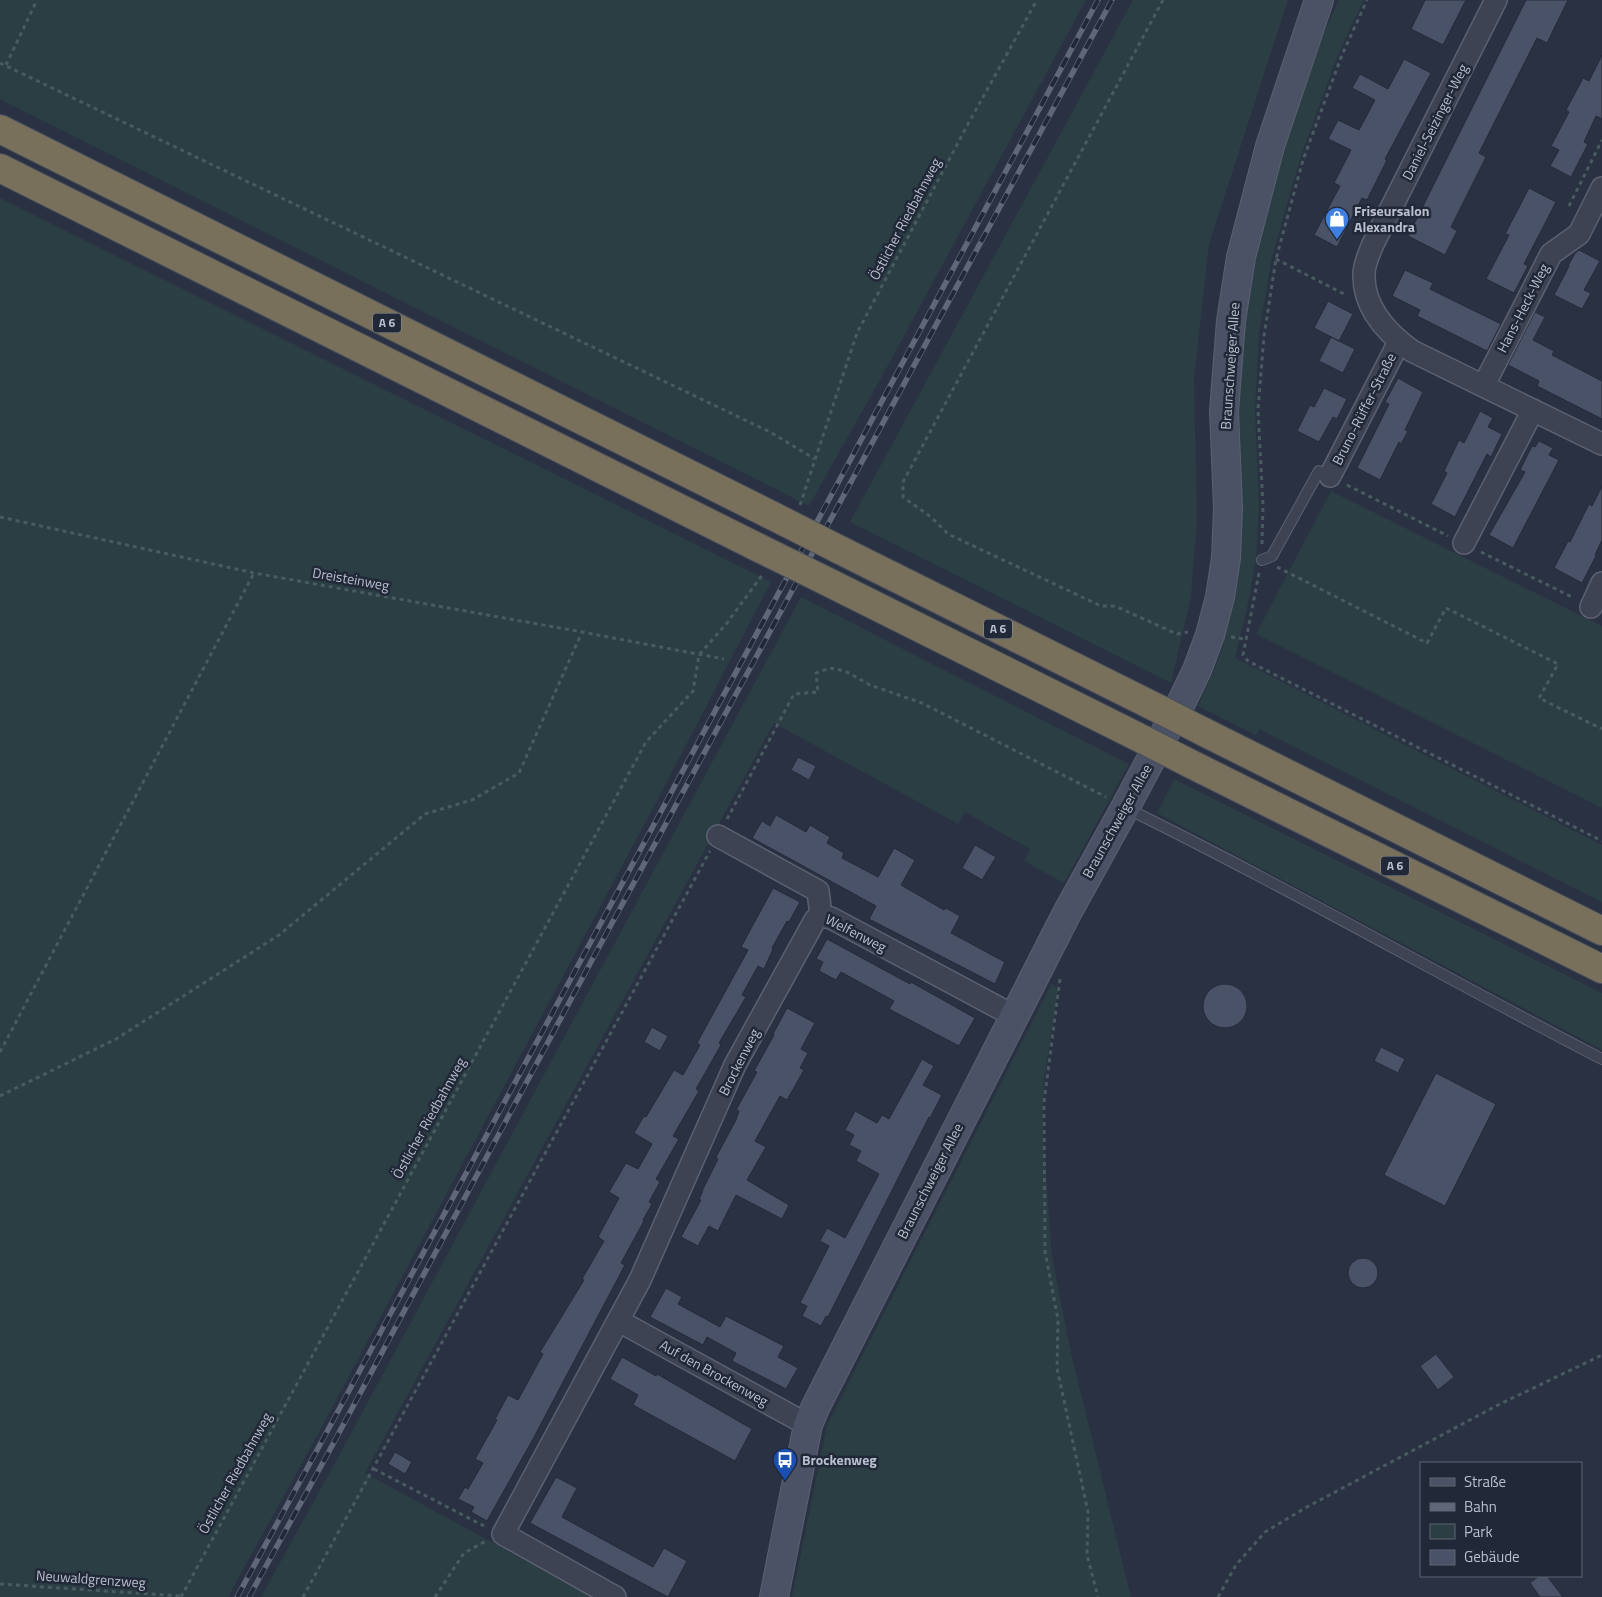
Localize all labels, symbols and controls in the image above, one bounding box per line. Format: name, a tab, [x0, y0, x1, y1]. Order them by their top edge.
street label: Daniel-Seizinger-Weg	[1396, 60, 1473, 184]
street label: Östlicher Riedbahnweg	[863, 154, 946, 284]
place label: Friseursalon Alexandra	[1354, 200, 1429, 237]
shop icon: Friseursalon Alexandra	[1324, 206, 1350, 240]
street label: Hans-Heck-Weg	[1491, 260, 1554, 356]
street label: Braunschweiger Allee	[1215, 302, 1244, 430]
road number: A 6	[373, 314, 401, 332]
street label: Bruno-Rüffer-Straße	[1326, 349, 1401, 469]
street label: Dreisteinweg	[311, 561, 391, 596]
road number: A 6	[984, 620, 1012, 638]
street label: Braunschweiger Allee	[1077, 760, 1157, 882]
road number: A 6	[1381, 856, 1409, 876]
street label: Welfenweg	[822, 908, 891, 957]
street label: Brockenweg	[713, 1025, 764, 1099]
street label: Östlicher Riedbahnweg	[386, 1053, 471, 1182]
street label: Braunschweiger Allee	[891, 1119, 968, 1242]
street label: Auf den Brockenweg	[656, 1334, 772, 1411]
street label: Östlicher Riedbahnweg	[192, 1408, 277, 1537]
bus stop icon: Brockenweg	[772, 1447, 798, 1481]
place label: Brockenweg	[802, 1449, 877, 1470]
legend	[1420, 1462, 1582, 1577]
text: Straße	[1464, 1470, 1506, 1493]
text: Bahn	[1464, 1495, 1497, 1518]
text: Park	[1464, 1520, 1493, 1543]
text: Gebäude	[1464, 1545, 1520, 1568]
street label: Neuwaldgrenzweg	[35, 1564, 147, 1593]

